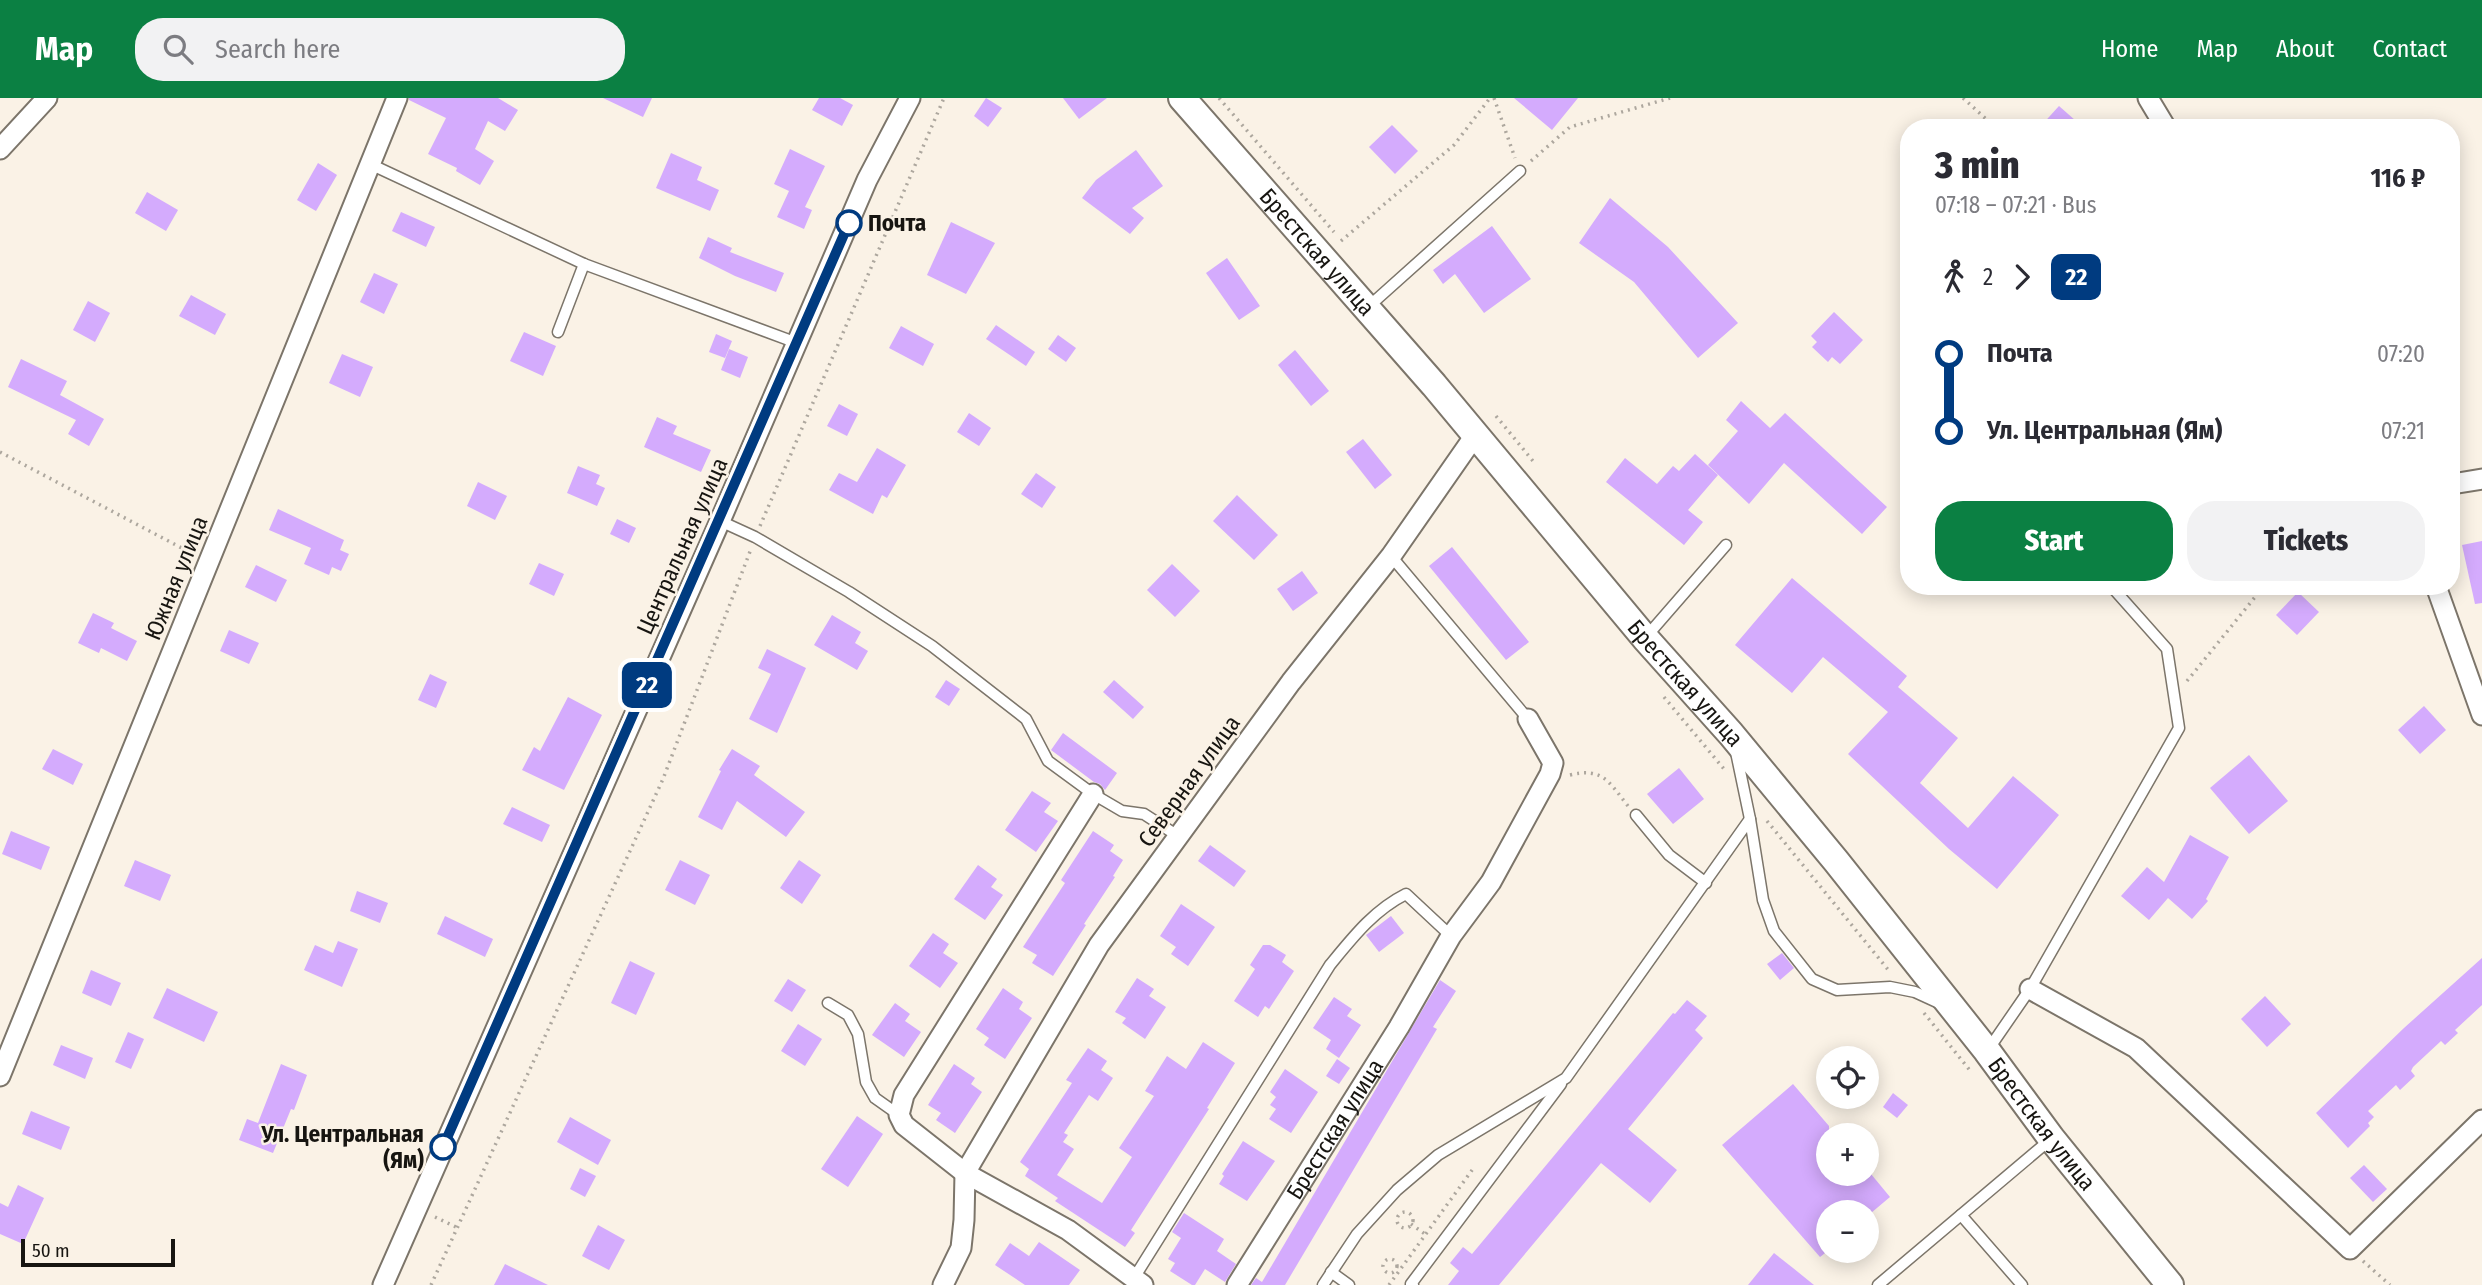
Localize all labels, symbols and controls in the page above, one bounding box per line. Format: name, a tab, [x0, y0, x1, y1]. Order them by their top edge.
search box	[135, 18, 625, 81]
text: Map	[35, 29, 93, 69]
icon: search	[159, 30, 197, 68]
text: Search here	[215, 34, 340, 65]
text: Home	[2101, 35, 2158, 63]
text: Map	[2196, 35, 2238, 63]
text: About	[2276, 35, 2334, 63]
text: Contact	[2372, 35, 2447, 63]
text: 3 min	[1935, 142, 2019, 188]
text: 116 ₽	[2370, 163, 2425, 194]
street label: Брестская улица	[1254, 183, 1381, 322]
text: 07:18 – 07:21 · Bus	[1935, 191, 2096, 219]
place label: Почта	[868, 209, 926, 237]
marker: Почта	[836, 210, 862, 236]
icon: walk	[1935, 258, 1973, 296]
icon: forward	[2003, 258, 2041, 296]
text: 2	[1983, 263, 1993, 291]
text: 22	[2065, 263, 2087, 291]
text: Почта	[1987, 338, 2053, 369]
text: 07:20	[2377, 340, 2425, 368]
text: Ул. Центральная (Ям)	[1987, 415, 2222, 446]
text: 07:21	[2381, 417, 2425, 445]
street label: Центральная улица	[630, 453, 734, 639]
button: Start	[1935, 501, 2173, 581]
button: Tickets	[2187, 501, 2425, 581]
street label: Южная улица	[138, 512, 214, 644]
street label: Брестская улица	[1622, 614, 1749, 752]
line badge: 22	[616, 662, 678, 708]
text: 22	[636, 671, 658, 699]
street label: Северная улица	[1132, 710, 1246, 852]
map controls	[1816, 1046, 1879, 1263]
button: locate	[1816, 1046, 1879, 1109]
street label: Брестская улица	[1982, 1052, 2102, 1196]
street label: Брестская улица	[1280, 1054, 1389, 1205]
place label: Ул. Центральная (Ям)	[260, 1120, 424, 1174]
button: +	[1816, 1123, 1879, 1186]
marker: Ул. Центральная (Ям)	[430, 1134, 456, 1160]
button: −	[1816, 1200, 1879, 1263]
scale bar	[21, 1236, 175, 1268]
text: 50 m	[32, 1239, 70, 1262]

